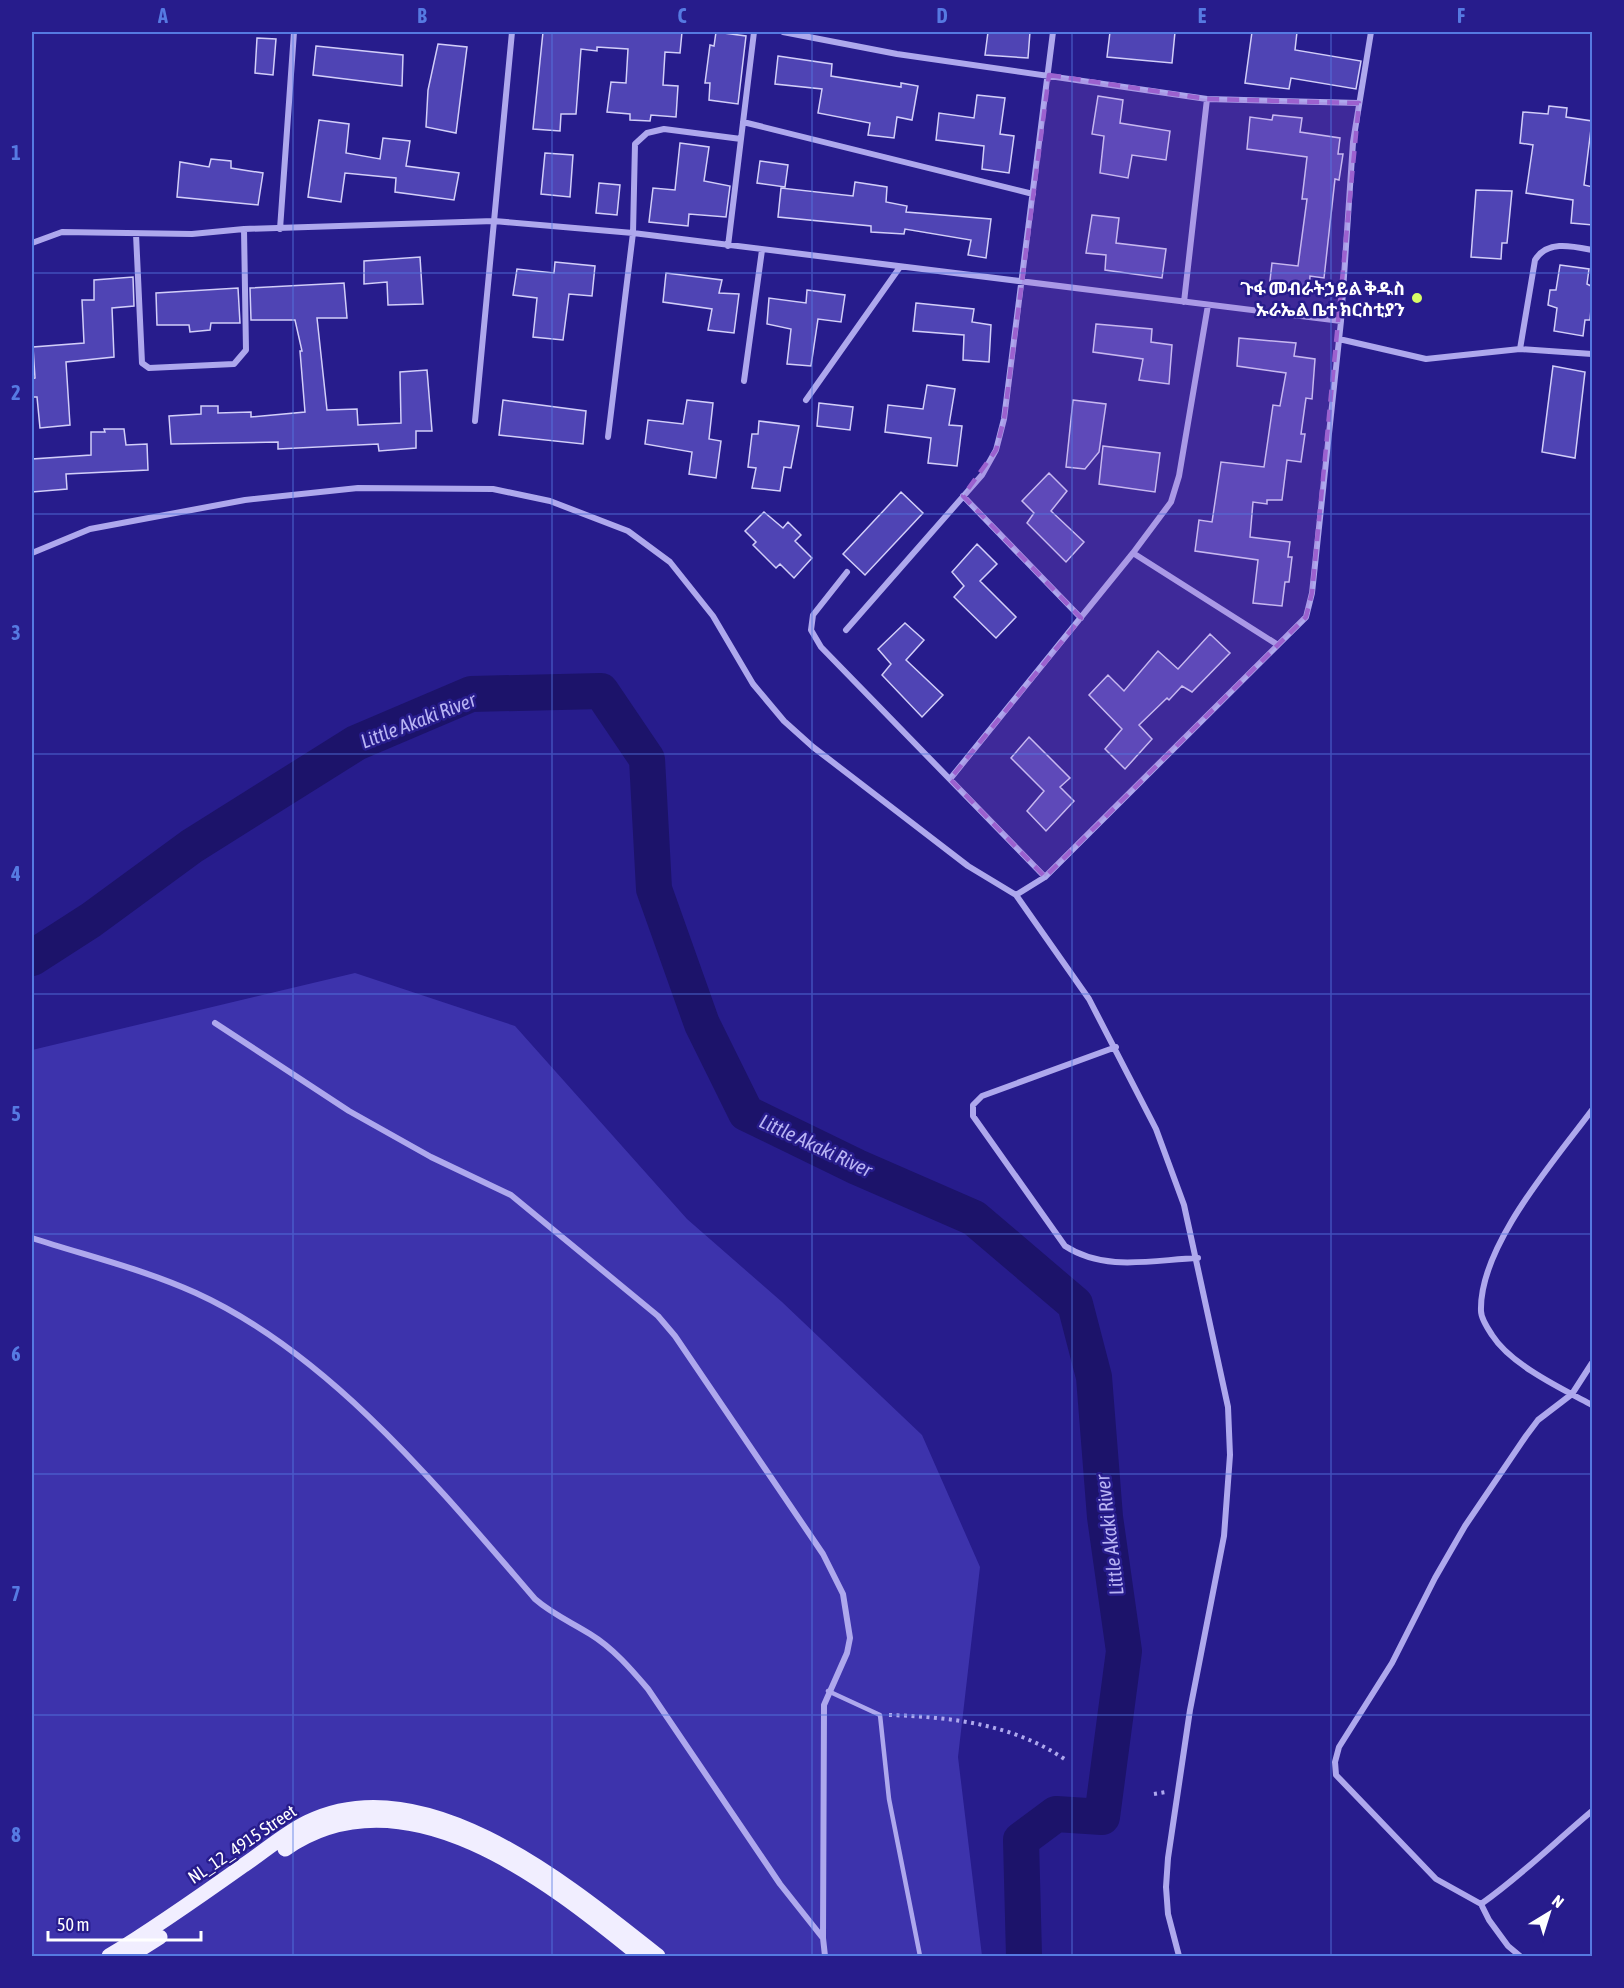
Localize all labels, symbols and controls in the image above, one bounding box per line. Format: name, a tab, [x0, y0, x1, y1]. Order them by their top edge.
text: A	[157, 4, 168, 27]
text: B	[417, 4, 427, 27]
text: C	[678, 4, 687, 27]
text: D	[936, 4, 948, 27]
text: E	[1198, 4, 1207, 27]
text: F	[1457, 4, 1465, 27]
text: 1	[11, 141, 21, 164]
place label: ጉፋ መብራትኃይል ቅዱስ ኡራኤል ቤተ ክርስቲያን	[1240, 278, 1405, 320]
marker: ጉፋ መብራትኃይል ቅዱስ ኡራኤል ቤተ ክርስቲያን	[1410, 291, 1424, 305]
text: 2	[11, 381, 21, 404]
text: 3	[11, 621, 21, 644]
water label: Little Akaki River	[357, 687, 480, 752]
text: 4	[10, 862, 21, 885]
text: 5	[11, 1102, 21, 1125]
water label: Little Akaki River	[756, 1109, 877, 1182]
text: 6	[11, 1342, 21, 1365]
water label: Little Akaki River	[1090, 1472, 1128, 1597]
text: 7	[11, 1582, 21, 1605]
street label: NL_12_4915 Street	[184, 1800, 300, 1888]
text: 8	[11, 1823, 21, 1846]
north arrow	[1519, 1883, 1579, 1943]
text: N	[1549, 1891, 1568, 1911]
scale bar	[48, 1904, 201, 1942]
text: 50 m	[57, 1914, 89, 1935]

